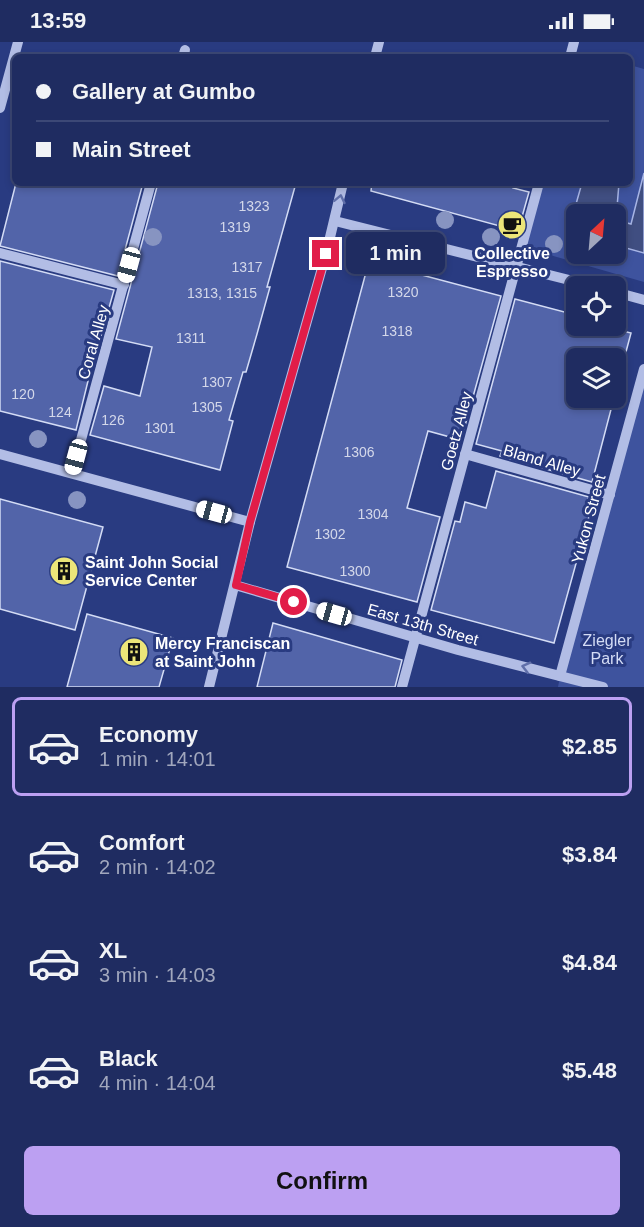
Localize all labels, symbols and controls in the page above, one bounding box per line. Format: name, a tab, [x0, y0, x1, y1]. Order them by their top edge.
text: 13:59	[30, 8, 86, 33]
text: Gallery at Gumbo	[72, 79, 255, 104]
text: Main Street	[72, 137, 191, 162]
one-way arrow	[332, 195, 345, 205]
house number: 1323	[238, 198, 270, 214]
north arrow	[566, 204, 626, 264]
map controls	[566, 204, 626, 408]
cafe icon: Collective Espresso	[496, 209, 528, 241]
house number: 1319	[219, 219, 251, 235]
callout: 1 min	[347, 233, 446, 275]
route end	[312, 240, 339, 267]
text: 1 min	[369, 242, 422, 264]
car	[116, 245, 142, 285]
place label: Collective Espresso	[474, 245, 550, 280]
house number: 1317	[231, 259, 263, 275]
button: locate	[566, 276, 626, 336]
house number: 1320	[387, 284, 419, 300]
house number: 1313, 1315	[187, 285, 257, 301]
street label: Coral Alley	[75, 303, 112, 381]
house number: 1318	[381, 323, 413, 339]
house number: 1311	[176, 330, 206, 346]
button: layers	[566, 348, 626, 408]
house number: 1307	[201, 374, 233, 390]
house number: 120	[11, 386, 35, 402]
street label: Goetz Alley	[438, 390, 475, 472]
house number: 1305	[191, 399, 223, 415]
house number: 124	[48, 404, 72, 420]
house number: 126	[101, 412, 125, 428]
house number: 1301	[144, 420, 176, 436]
car	[63, 437, 89, 477]
street label: Bland Alley	[501, 441, 582, 480]
house number: 1306	[343, 444, 375, 460]
street label: Yukon Street	[568, 472, 609, 566]
car	[194, 499, 234, 525]
house number: 1304	[357, 506, 389, 522]
house number: 1302	[314, 526, 346, 542]
place label: Saint John Social Service Center	[85, 554, 218, 589]
building icon: Saint John Social Service Center	[48, 555, 80, 587]
house number: 1300	[339, 563, 371, 579]
route start	[280, 588, 307, 615]
car	[314, 600, 354, 628]
street label: East 13th Street	[365, 600, 481, 649]
park label: Ziegler Park	[583, 632, 632, 667]
place label: Mercy Franciscan at Saint John	[155, 635, 290, 670]
building icon: Mercy Franciscan at Saint John	[118, 636, 150, 668]
one-way arrow	[521, 662, 531, 675]
icon: car	[27, 720, 81, 774]
text: Economy	[99, 722, 198, 747]
text: $2.85	[562, 734, 617, 759]
text: 1 min · 14:01	[99, 748, 216, 770]
icon: car	[27, 828, 81, 882]
text: Comfort	[99, 830, 185, 855]
text: $3.84	[562, 842, 617, 867]
text: 2 min · 14:02	[99, 856, 216, 878]
icon: car	[27, 936, 81, 990]
text: XL	[99, 938, 127, 963]
text: $4.84	[562, 950, 617, 975]
text: 3 min · 14:03	[99, 964, 216, 986]
icon: car	[27, 1044, 81, 1098]
text: Black	[99, 1046, 158, 1071]
text: $5.48	[562, 1058, 617, 1083]
text: 4 min · 14:04	[99, 1072, 216, 1094]
button: Confirm	[24, 1146, 620, 1215]

